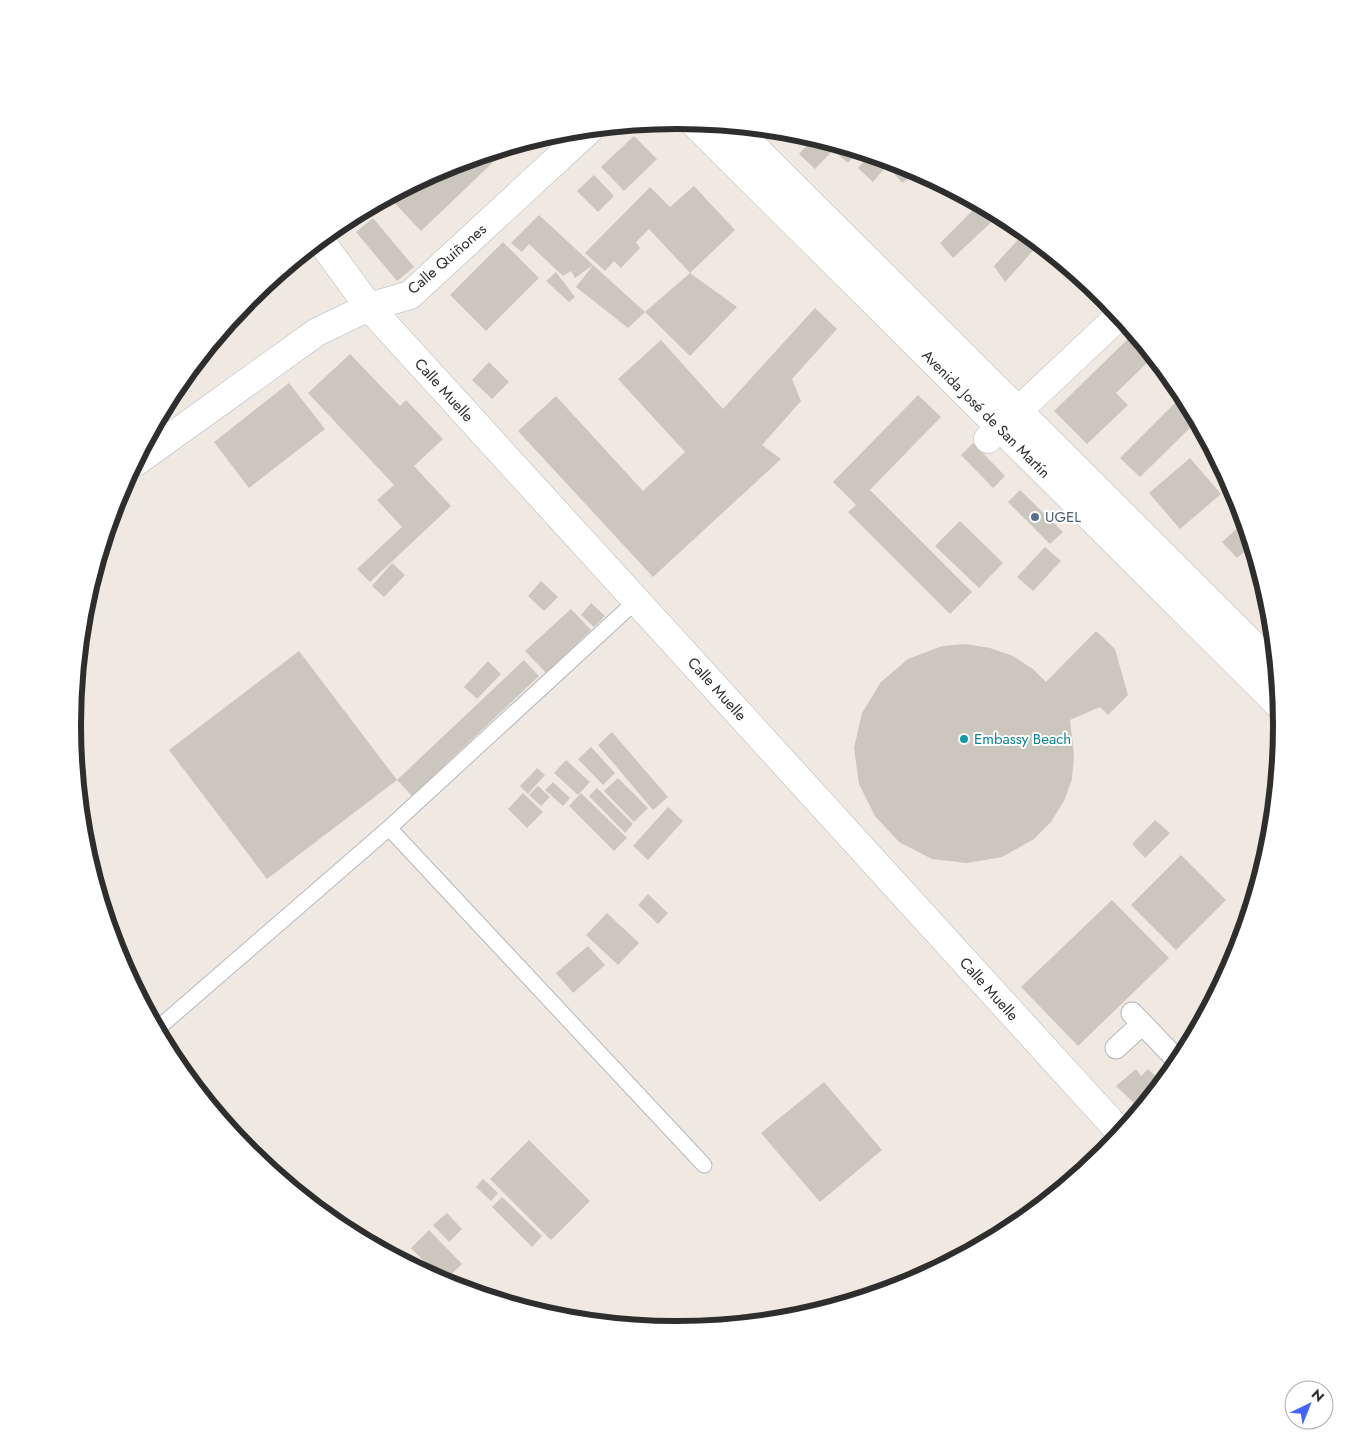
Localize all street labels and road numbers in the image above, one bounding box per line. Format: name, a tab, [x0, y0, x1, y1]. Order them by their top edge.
street label: Calle Quiñones	[403, 219, 491, 299]
street label: Avenida José de San Martín	[917, 345, 1055, 483]
street label: Calle Muelle	[409, 353, 479, 427]
street label: Calle Muelle	[682, 652, 752, 726]
street label: Calle Muelle	[954, 952, 1024, 1026]

